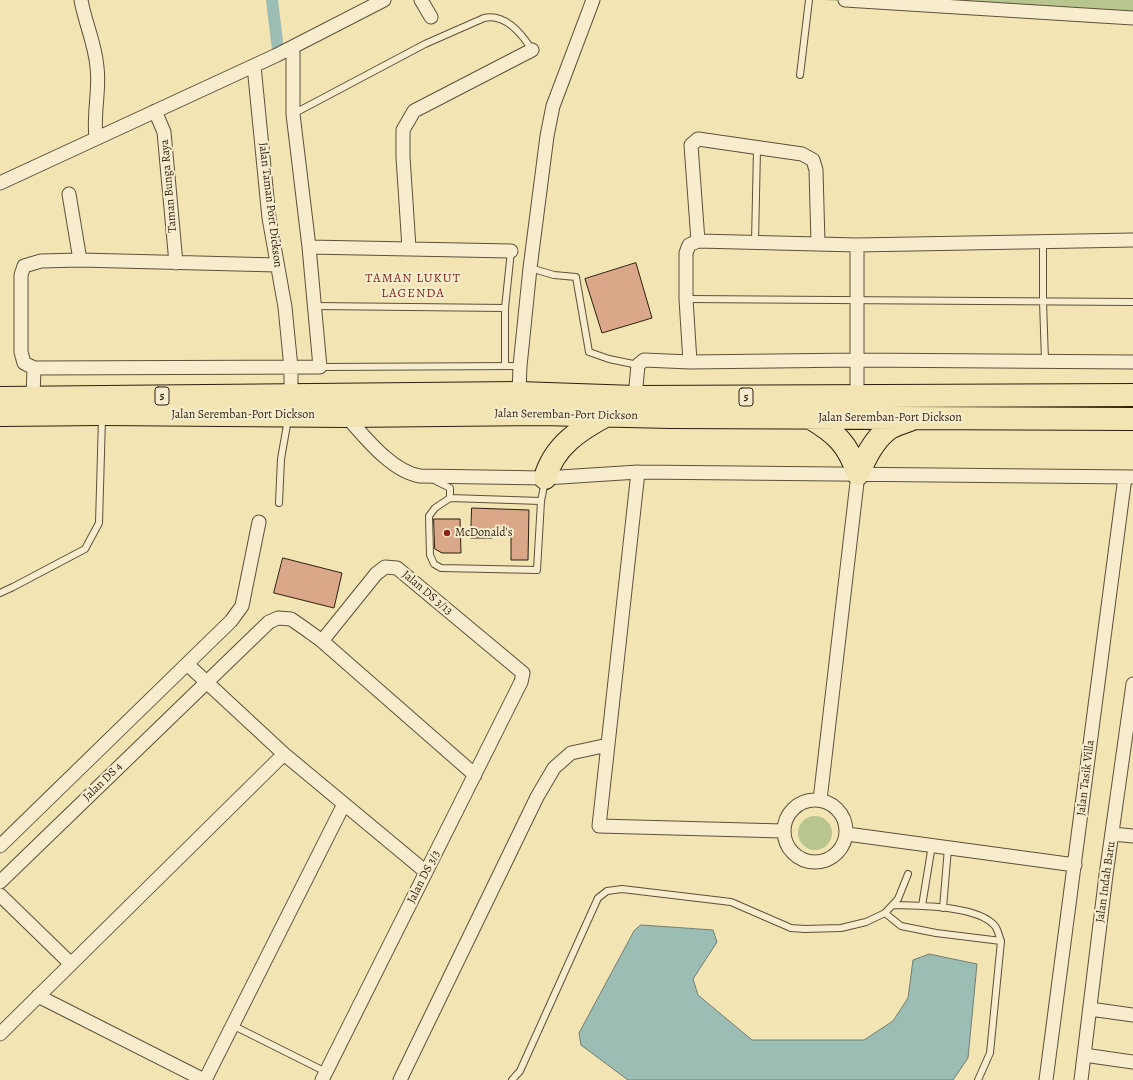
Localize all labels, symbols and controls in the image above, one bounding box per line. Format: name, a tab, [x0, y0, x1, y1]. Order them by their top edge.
street label: Taman Bunga Raya	[158, 139, 180, 233]
street label: Jalan Taman Port Dickson	[255, 142, 285, 268]
district label: TAMAN LUKUT LAGENDA	[365, 271, 461, 302]
road number: 5	[155, 387, 169, 405]
road number: 5	[739, 388, 753, 406]
street label: Jalan Seremban-Port Dickson	[494, 407, 638, 423]
street label: Jalan Seremban-Port Dickson	[171, 408, 315, 422]
street label: Jalan Seremban-Port Dickson	[818, 411, 962, 425]
place label: McDonald's	[455, 526, 513, 540]
marker: McDonald's	[442, 528, 452, 538]
street label: Jalan DS 3/13	[399, 568, 455, 618]
street label: Jalan Tasik Villa	[1074, 739, 1098, 817]
street label: Jalan DS 4	[80, 760, 126, 804]
street label: Jalan Indah Baru	[1093, 840, 1119, 924]
street label: Jalan DS 3/3	[404, 848, 444, 906]

